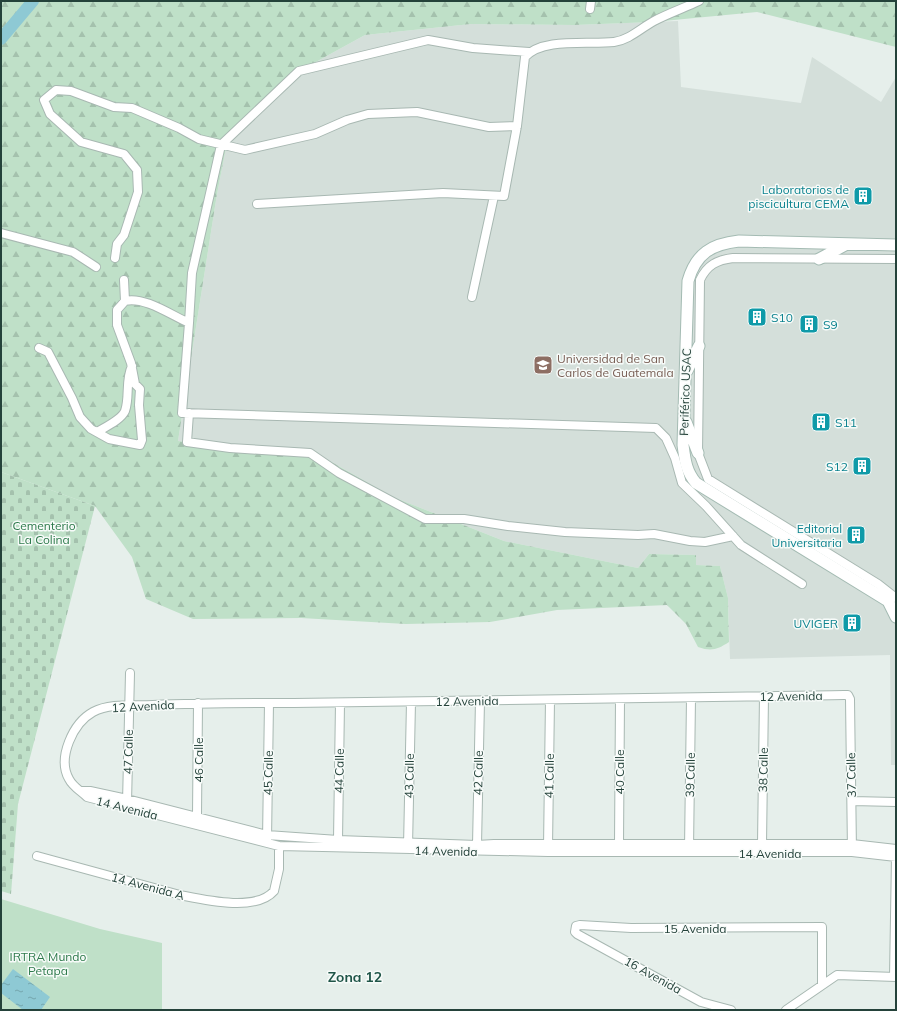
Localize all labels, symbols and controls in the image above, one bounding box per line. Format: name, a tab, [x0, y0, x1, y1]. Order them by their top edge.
place label: Laboratorios de piscicultura CEMA	[748, 182, 849, 211]
building icon: Laboratorios de piscicultura CEMA	[852, 185, 874, 207]
building icon: S10	[746, 306, 768, 328]
place label: S10	[771, 310, 793, 325]
building icon: S9	[798, 313, 820, 335]
place label: S9	[823, 317, 838, 332]
street label: Periférico USAC	[676, 348, 694, 436]
place label: Universidad de San Carlos de Guatemala	[557, 351, 674, 380]
school or university icon: Universidad de San Carlos de Guatemala	[532, 354, 554, 376]
building icon: S11	[810, 411, 832, 433]
place label: S11	[835, 415, 857, 430]
building icon: S12	[851, 455, 873, 477]
place label: S12	[826, 459, 848, 474]
park label: Cementerio La Colina	[12, 518, 76, 547]
place label: Editorial Universitaria	[772, 521, 842, 550]
building icon: Editorial Universitaria	[845, 524, 867, 546]
building icon: UVIGER	[841, 612, 863, 634]
place label: UVIGER	[794, 616, 838, 631]
street label: 12 Avenida	[759, 688, 823, 704]
street label: 12 Avenida	[435, 693, 499, 709]
street label: 12 Avenida	[111, 697, 175, 715]
street label: 47 Calle	[120, 729, 136, 775]
street label: 46 Calle	[191, 738, 206, 782]
street label: 38 Calle	[755, 747, 771, 793]
street label: 44 Calle	[331, 748, 347, 794]
street label: 45 Calle	[260, 750, 276, 796]
street label: 42 Calle	[470, 750, 486, 796]
street label: 40 Calle	[612, 750, 627, 794]
street label: 39 Calle	[682, 752, 698, 798]
street label: 37 Calle	[843, 752, 859, 798]
street label: 43 Calle	[401, 753, 417, 799]
street label: 41 Calle	[541, 753, 557, 799]
street label: 14 Avenida	[95, 793, 159, 823]
street label: 14 Avenida	[414, 843, 478, 859]
street label: 14 Avenida	[738, 846, 802, 861]
street label: 14 Avenida A	[110, 869, 186, 903]
street label: 15 Avenida	[663, 921, 727, 936]
park label: IRTRA Mundo Petapa	[10, 949, 87, 978]
street label: 16 Avenida	[622, 953, 684, 997]
district label: Zona 12	[328, 968, 382, 986]

